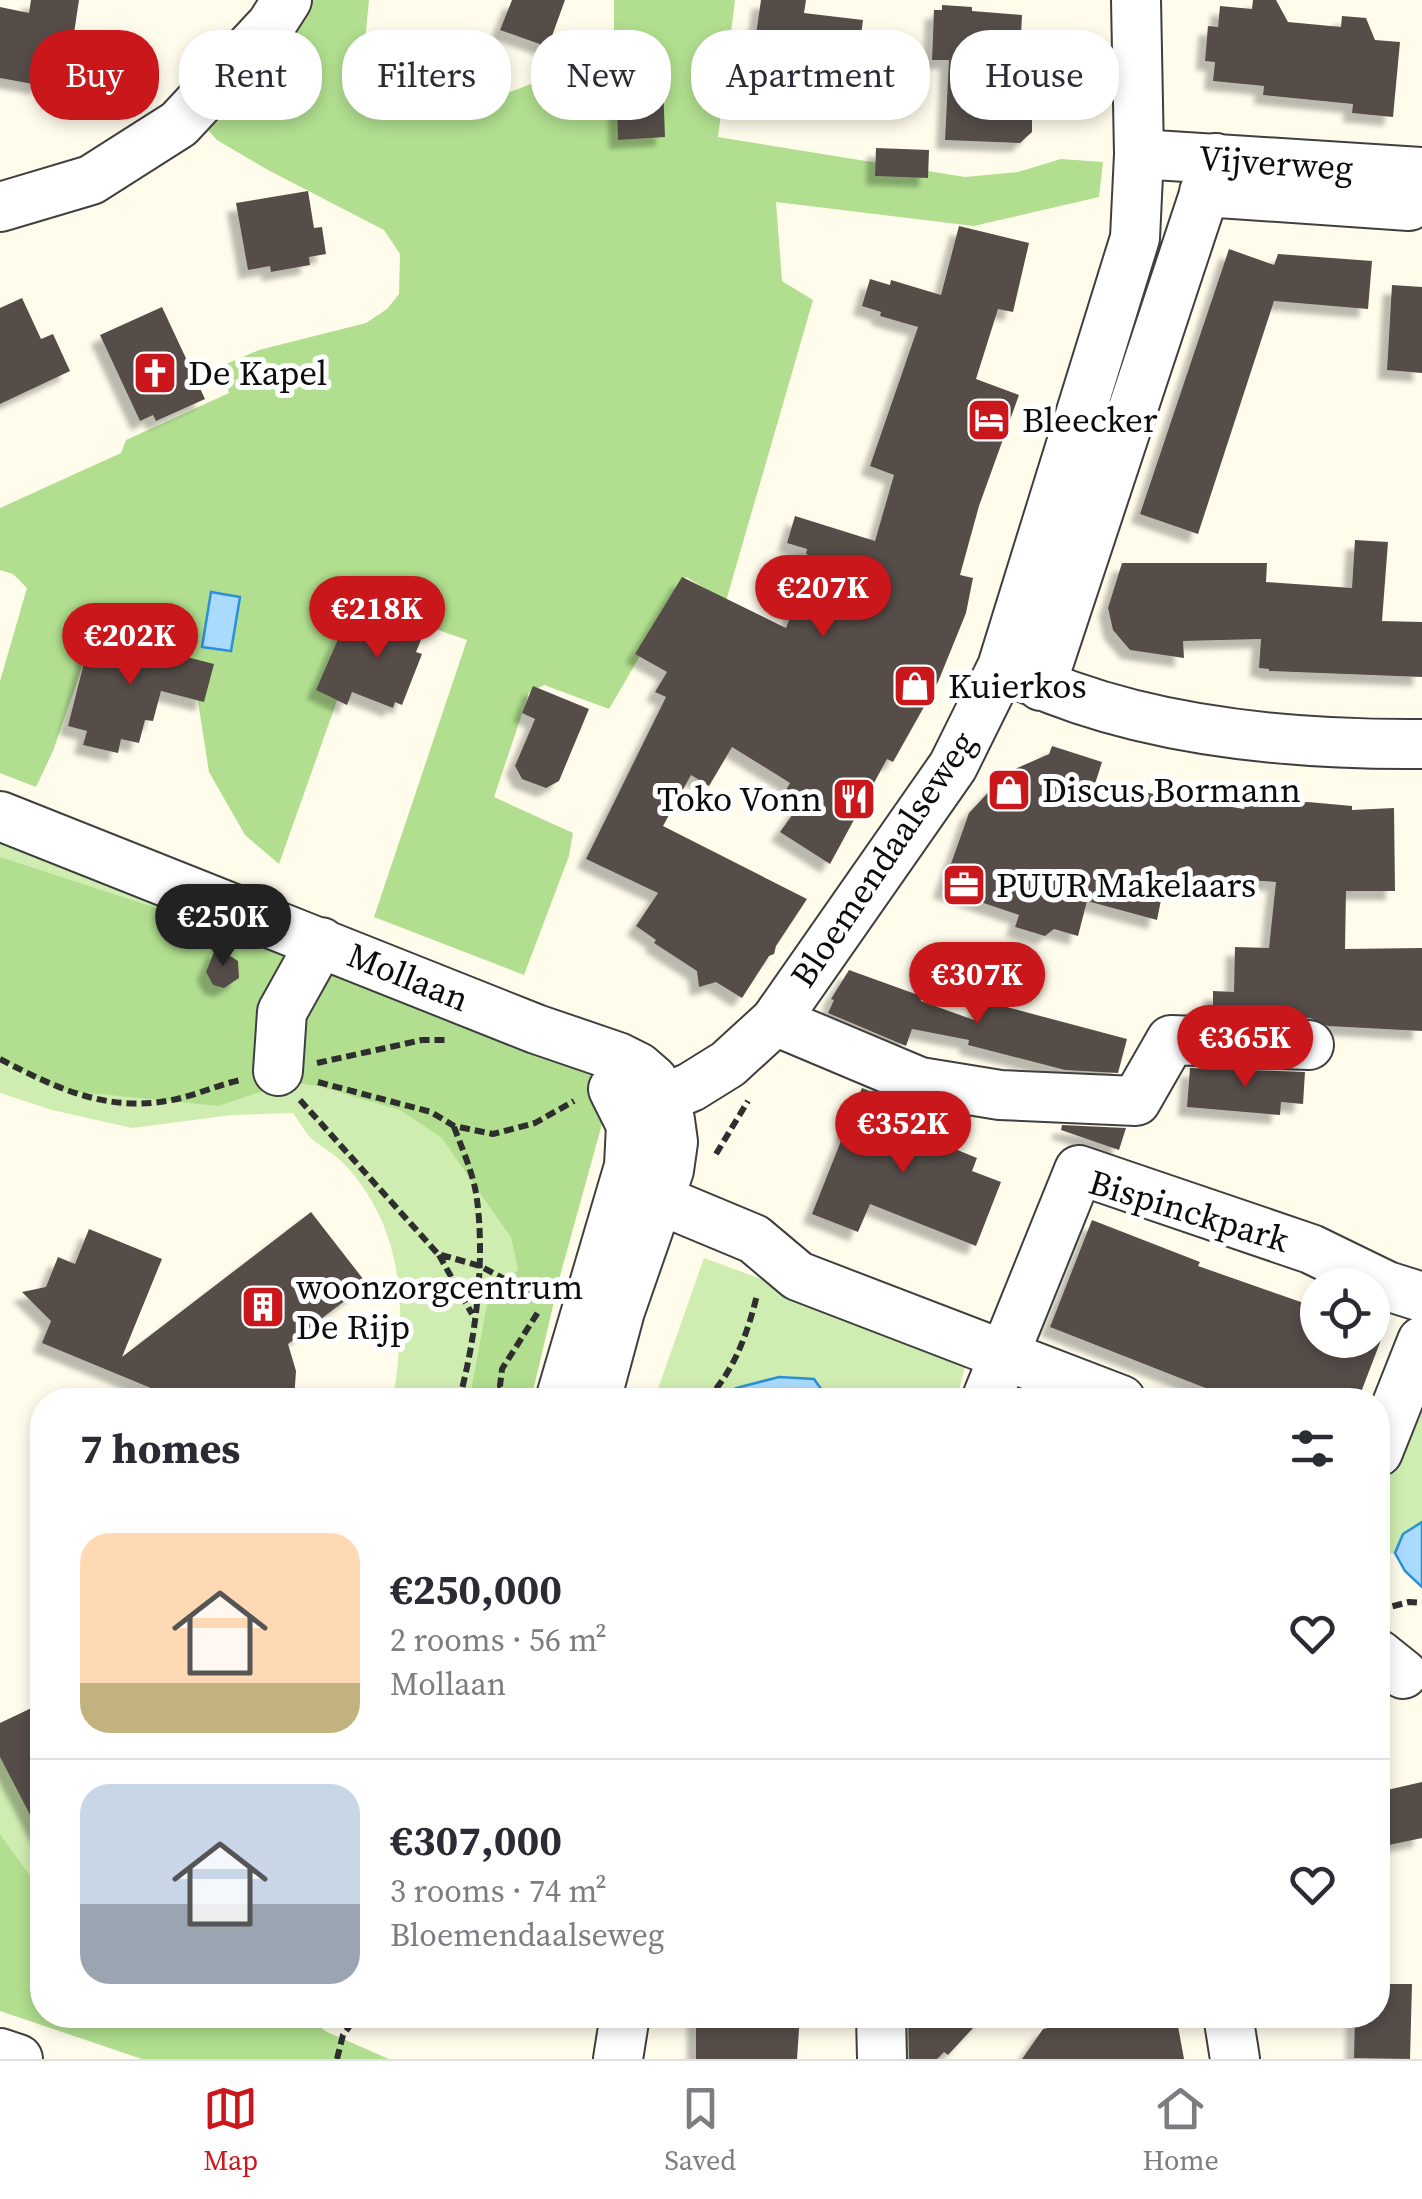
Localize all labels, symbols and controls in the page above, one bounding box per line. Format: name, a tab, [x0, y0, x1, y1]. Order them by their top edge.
chip: Buy	[30, 30, 159, 120]
chip: Rent	[179, 30, 322, 120]
chip: Filters	[342, 30, 511, 120]
chip: New	[531, 30, 671, 120]
chip: Apartment	[691, 30, 930, 120]
chip: House	[950, 30, 1119, 120]
street label: Vijverweg	[1197, 134, 1355, 192]
place label: De Kapel	[188, 349, 327, 397]
church icon: De Kapel	[132, 350, 178, 396]
place label: Bleecker	[1022, 396, 1158, 444]
hotel icon: Bleecker	[966, 397, 1012, 443]
pin: €207K	[753, 555, 893, 640]
text: €207K	[777, 565, 869, 609]
pin: €218K	[307, 576, 447, 661]
text: €218K	[331, 586, 423, 630]
pin: €202K	[60, 603, 200, 688]
text: €202K	[84, 613, 176, 657]
place label: Kuierkos	[948, 662, 1087, 710]
shop icon: Kuierkos	[892, 663, 938, 709]
street label: Bloemendaalseweg	[779, 721, 987, 997]
place label: Discus Bormann	[1042, 766, 1301, 814]
shop icon: Discus Bormann	[986, 767, 1032, 813]
place label: Toko Vonn	[657, 775, 822, 823]
restaurant icon: Toko Vonn	[831, 776, 877, 822]
place label: PUUR Makelaars	[996, 861, 1256, 909]
office icon: PUUR Makelaars	[941, 862, 987, 908]
pin: €250K	[153, 884, 293, 969]
text: €250K	[177, 894, 269, 938]
street label: Mollaan	[340, 931, 476, 1023]
pin: €307K	[907, 942, 1047, 1027]
text: €307K	[931, 952, 1023, 996]
pin: €365K	[1175, 1005, 1315, 1090]
text: €365K	[1199, 1015, 1291, 1059]
pin: €352K	[833, 1091, 973, 1176]
text: €352K	[857, 1101, 949, 1145]
street label: Bispinckpark	[1083, 1158, 1296, 1264]
place label: woonzorgcentrum De Rijp	[296, 1263, 583, 1351]
map controls	[1300, 1268, 1390, 1358]
button: locate	[1300, 1268, 1390, 1358]
building icon: woonzorgcentrum De Rijp	[240, 1284, 286, 1330]
text: 7 homes	[80, 1419, 240, 1477]
icon: filters	[1285, 1421, 1340, 1476]
text: €250,000	[390, 1560, 562, 1618]
icon: home	[160, 1573, 280, 1693]
icon: heart	[1285, 1606, 1340, 1661]
text: 2 rooms · 56 m²	[390, 1618, 607, 1662]
text: Mollaan	[390, 1662, 506, 1706]
text: €307,000	[390, 1811, 562, 1869]
icon: home	[160, 1824, 280, 1944]
icon: heart	[1285, 1857, 1340, 1912]
text: 3 rooms · 74 m²	[390, 1869, 607, 1913]
text: Bloemendaalseweg	[390, 1913, 664, 1957]
tab: Map	[203, 2081, 258, 2179]
tab: Saved	[664, 2081, 736, 2179]
tab: Home	[1142, 2081, 1219, 2179]

